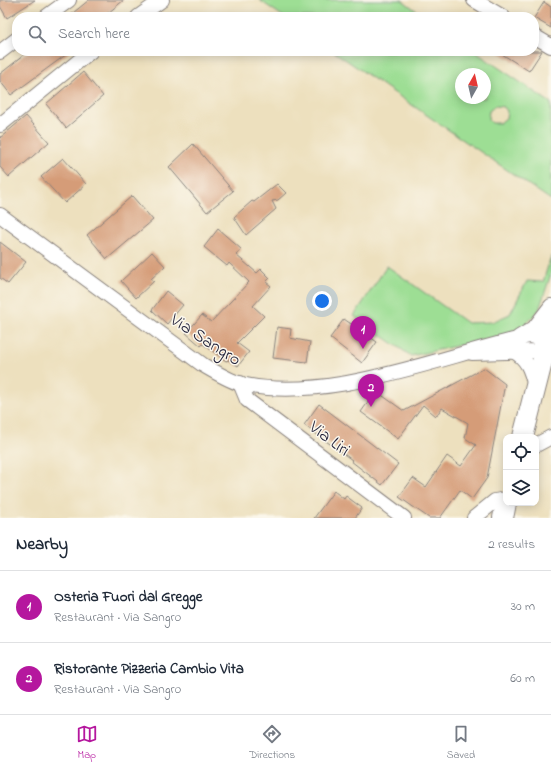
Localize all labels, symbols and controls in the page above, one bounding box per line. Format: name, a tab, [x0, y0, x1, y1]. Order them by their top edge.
search box	[12, 12, 539, 56]
icon: search	[26, 23, 48, 45]
text: Search here	[58, 23, 130, 45]
north arrow	[455, 68, 491, 104]
your location	[312, 291, 332, 311]
street label: Via Sangro	[163, 307, 246, 374]
pin: 1	[350, 316, 376, 349]
pin: 2	[358, 374, 384, 407]
street label: Via Liri	[302, 415, 355, 464]
map controls	[503, 434, 539, 506]
button: locate	[503, 434, 539, 470]
button: layers	[503, 470, 539, 506]
text: Nearby	[16, 532, 68, 557]
text: 2 results	[488, 535, 535, 554]
text: Osteria Fuori dal Gregge	[54, 586, 202, 608]
text: 1	[27, 597, 31, 616]
text: 30 m	[511, 597, 535, 616]
text: Restaurant · Via Sangro	[54, 608, 181, 627]
text: Ristorante Pizzeria Cambio Vita	[54, 658, 244, 680]
text: 2	[26, 669, 32, 688]
text: 60 m	[510, 669, 535, 688]
text: Restaurant · Via Sangro	[54, 680, 181, 699]
tab: Map	[76, 723, 98, 763]
tab: Directions	[249, 723, 295, 763]
tab: Saved	[447, 723, 475, 763]

